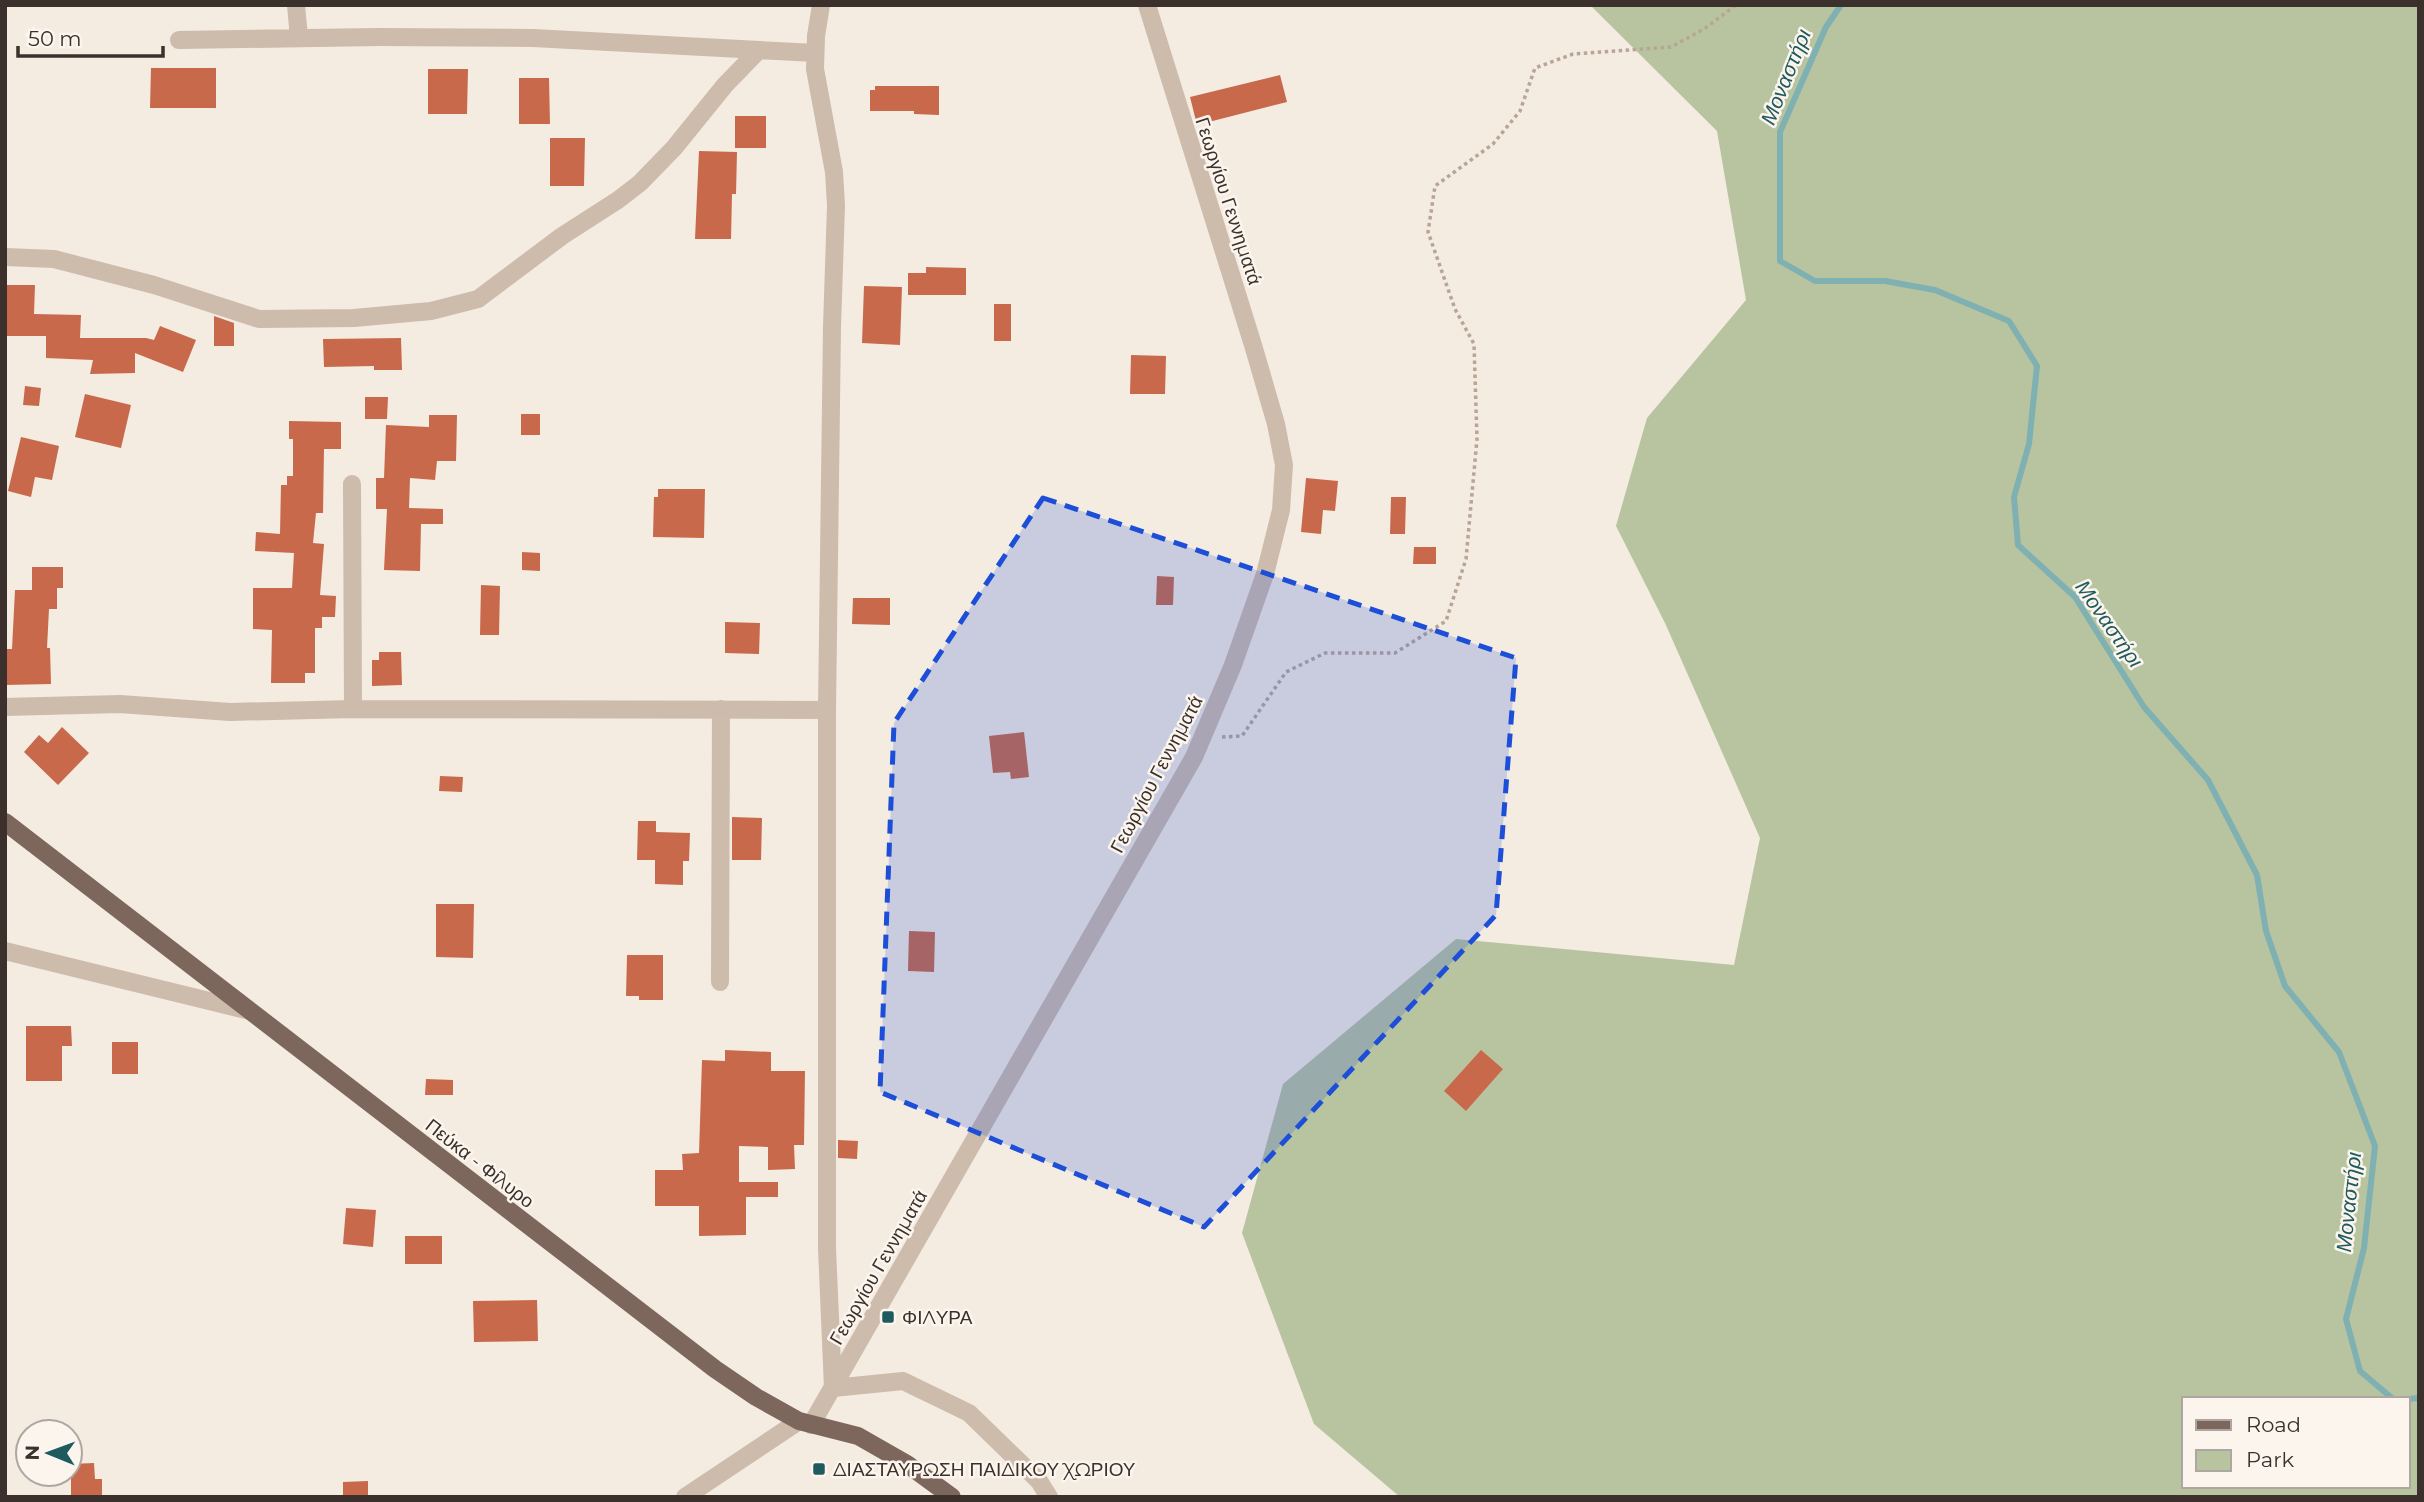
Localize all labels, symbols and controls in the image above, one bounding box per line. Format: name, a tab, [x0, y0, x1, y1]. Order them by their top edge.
scale bar	[18, 14, 163, 58]
water label: Μοναστήρι	[1755, 25, 1816, 128]
text: 50 m	[28, 26, 82, 51]
street label: Γεωργίου Γεννηματά	[1191, 114, 1266, 288]
water label: Μοναστήρι	[2070, 575, 2149, 672]
street label: Γεωργίου Γεννηματά	[1105, 692, 1208, 857]
street label: Πεύκα - Φίλυρο	[421, 1114, 539, 1213]
water label: Μοναστήρι	[2331, 1150, 2366, 1253]
street label: Γεωργίου Γεννηματά	[825, 1186, 932, 1349]
place label: ΦΙΛΥΡΑ	[902, 1306, 973, 1329]
marker: ΦΙΛΥΡΑ	[880, 1309, 896, 1325]
legend	[2182, 1397, 2410, 1488]
text: Road	[2246, 1412, 2301, 1437]
north arrow	[14, 1418, 84, 1488]
text: N	[21, 1445, 44, 1461]
text: Park	[2246, 1447, 2294, 1472]
place label: ΔΙΑΣΤΑΥΡΩΣΗ ΠΑΙΔΙΚΟΥ ΧΩΡΙΟΥ	[833, 1458, 1136, 1481]
marker: ΔΙΑΣΤΑΥΡΩΣΗ ΠΑΙΔΙΚΟΥ ΧΩΡΙΟΥ	[811, 1461, 827, 1477]

